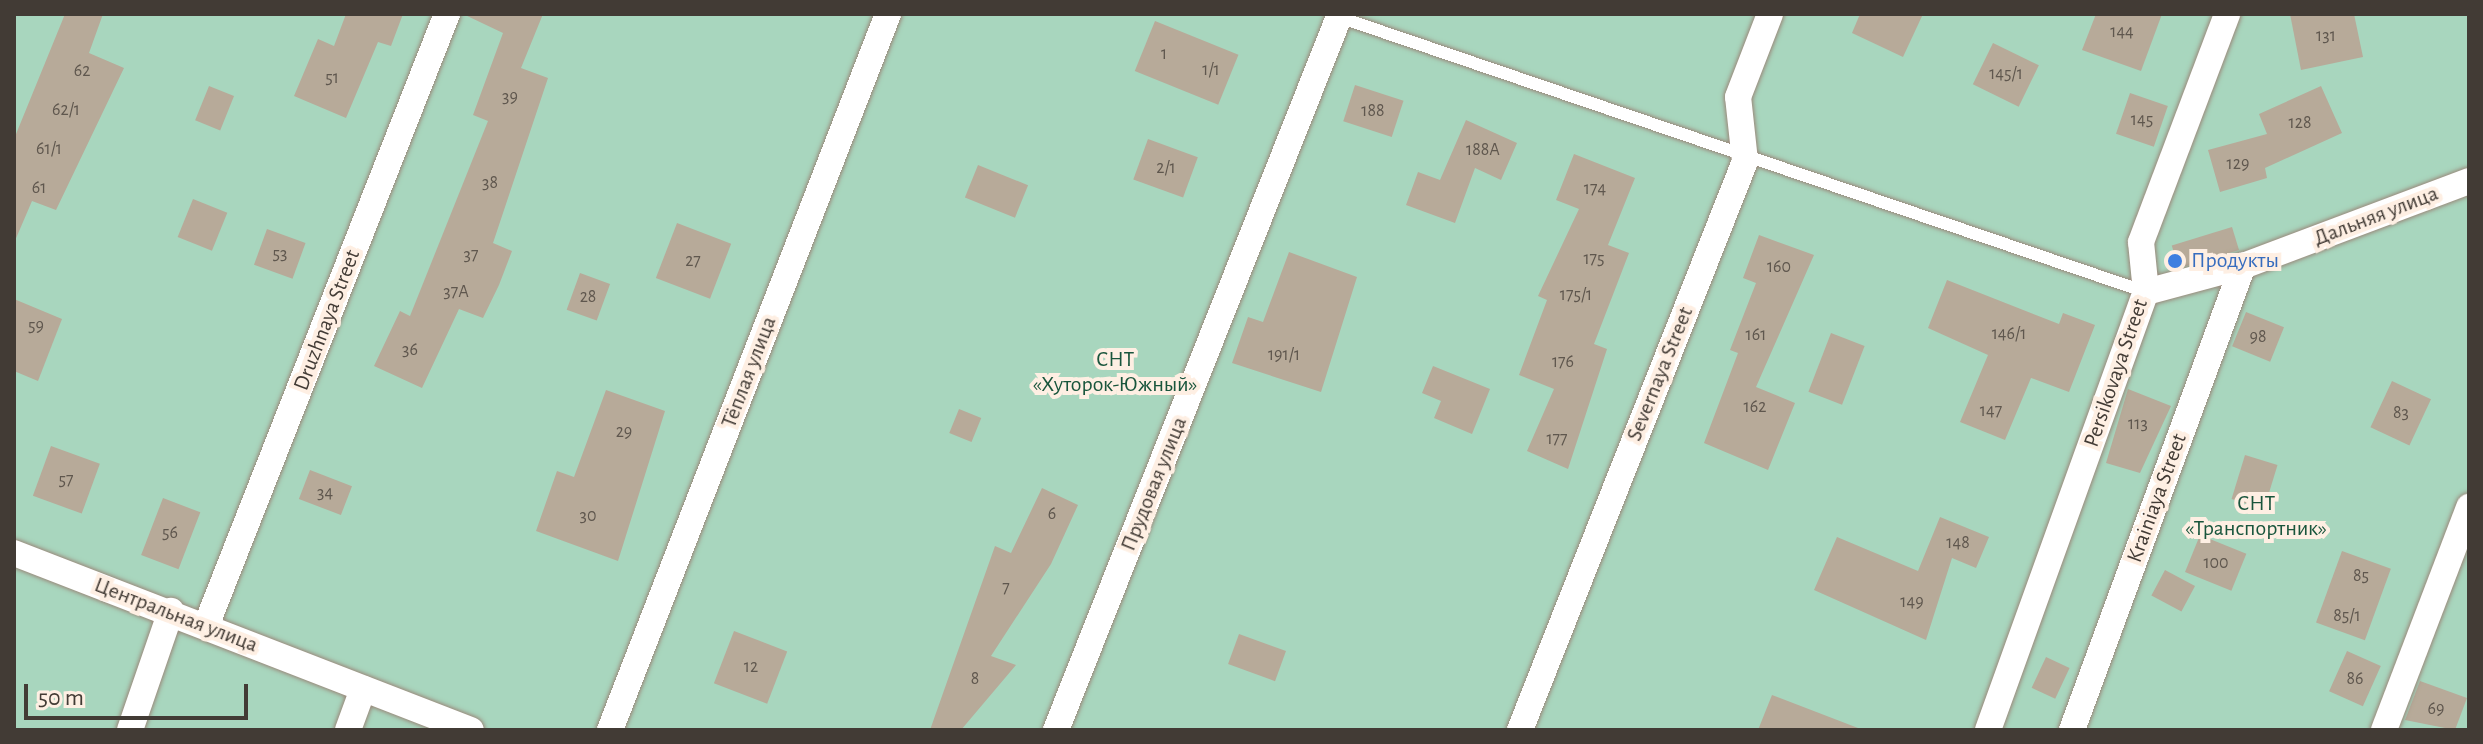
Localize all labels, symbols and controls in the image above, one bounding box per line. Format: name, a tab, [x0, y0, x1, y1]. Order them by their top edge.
house number: 144	[2110, 21, 2134, 43]
house number: 131	[2316, 25, 2336, 47]
house number: 1	[1161, 43, 1167, 65]
house number: 1/1	[1202, 59, 1220, 81]
house number: 62	[74, 60, 90, 82]
house number: 145/1	[1989, 63, 2023, 85]
house number: 51	[325, 67, 339, 89]
house number: 39	[502, 86, 518, 108]
house number: 62/1	[52, 99, 80, 121]
house number: 188	[1361, 100, 1385, 122]
house number: 145	[2131, 109, 2153, 131]
house number: 128	[2289, 112, 2311, 134]
house number: 61/1	[36, 138, 62, 160]
house number: 188А	[1466, 139, 1500, 161]
house number: 129	[2227, 153, 2249, 175]
house number: 2/1	[1156, 157, 1176, 179]
house number: 38	[482, 172, 498, 194]
house number: 61	[32, 177, 46, 199]
house number: 174	[1584, 178, 1606, 200]
street label: Дальняя улица	[2310, 180, 2442, 252]
house number: 53	[273, 243, 287, 265]
house number: 37	[464, 244, 478, 266]
street label: Druzhnaya Street	[288, 246, 366, 394]
house number: 175	[1583, 248, 1605, 270]
place label: Продукты	[2191, 248, 2279, 274]
house number: 27	[685, 250, 701, 272]
marker: Продукты	[2166, 252, 2184, 270]
house number: 160	[1767, 256, 1791, 278]
house number: 37А	[443, 281, 469, 303]
house number: 175/1	[1560, 284, 1592, 306]
house number: 28	[580, 286, 596, 308]
street label: Persikovaya Street	[2078, 295, 2154, 451]
street label: Severnaya Street	[1621, 303, 1699, 445]
street label: Тёплая улица	[716, 313, 782, 431]
house number: 59	[28, 315, 44, 337]
house number: 146/1	[1992, 323, 2026, 345]
house number: 161	[1746, 324, 1766, 346]
house number: 98	[2250, 326, 2266, 348]
house number: 36	[402, 339, 418, 361]
house number: 191/1	[1268, 344, 1300, 366]
park label: СНТ «Хуторок-Южный»	[1033, 346, 1197, 398]
house number: 176	[1552, 351, 1574, 373]
house number: 162	[1744, 396, 1766, 418]
house number: 147	[1980, 400, 2002, 422]
house number: 83	[2393, 402, 2409, 424]
street label: Прудовая улица	[1115, 413, 1193, 555]
house number: 113	[2128, 413, 2148, 435]
house number: 29	[616, 421, 632, 443]
house number: 177	[1546, 428, 1568, 450]
street label: Krainiaya Street	[2121, 430, 2193, 566]
house number: 57	[58, 469, 74, 491]
house number: 34	[317, 482, 333, 504]
park label: СНТ «Транспортник»	[2185, 490, 2327, 542]
house number: 6	[1048, 503, 1056, 525]
house number: 30	[580, 505, 596, 527]
house number: 56	[162, 522, 178, 544]
house number: 148	[1946, 532, 1970, 554]
house number: 100	[2203, 552, 2229, 574]
house number: 85	[2353, 565, 2369, 587]
street label: Центральная улица	[90, 572, 262, 658]
house number: 7	[1002, 577, 1010, 599]
house number: 149	[1900, 591, 1924, 613]
house number: 85/1	[2333, 605, 2361, 627]
house number: 12	[744, 656, 758, 678]
scale bar	[28, 668, 252, 718]
house number: 8	[971, 668, 979, 690]
house number: 86	[2347, 668, 2363, 690]
text: 50 m	[38, 686, 84, 710]
house number: 69	[2428, 698, 2444, 720]

